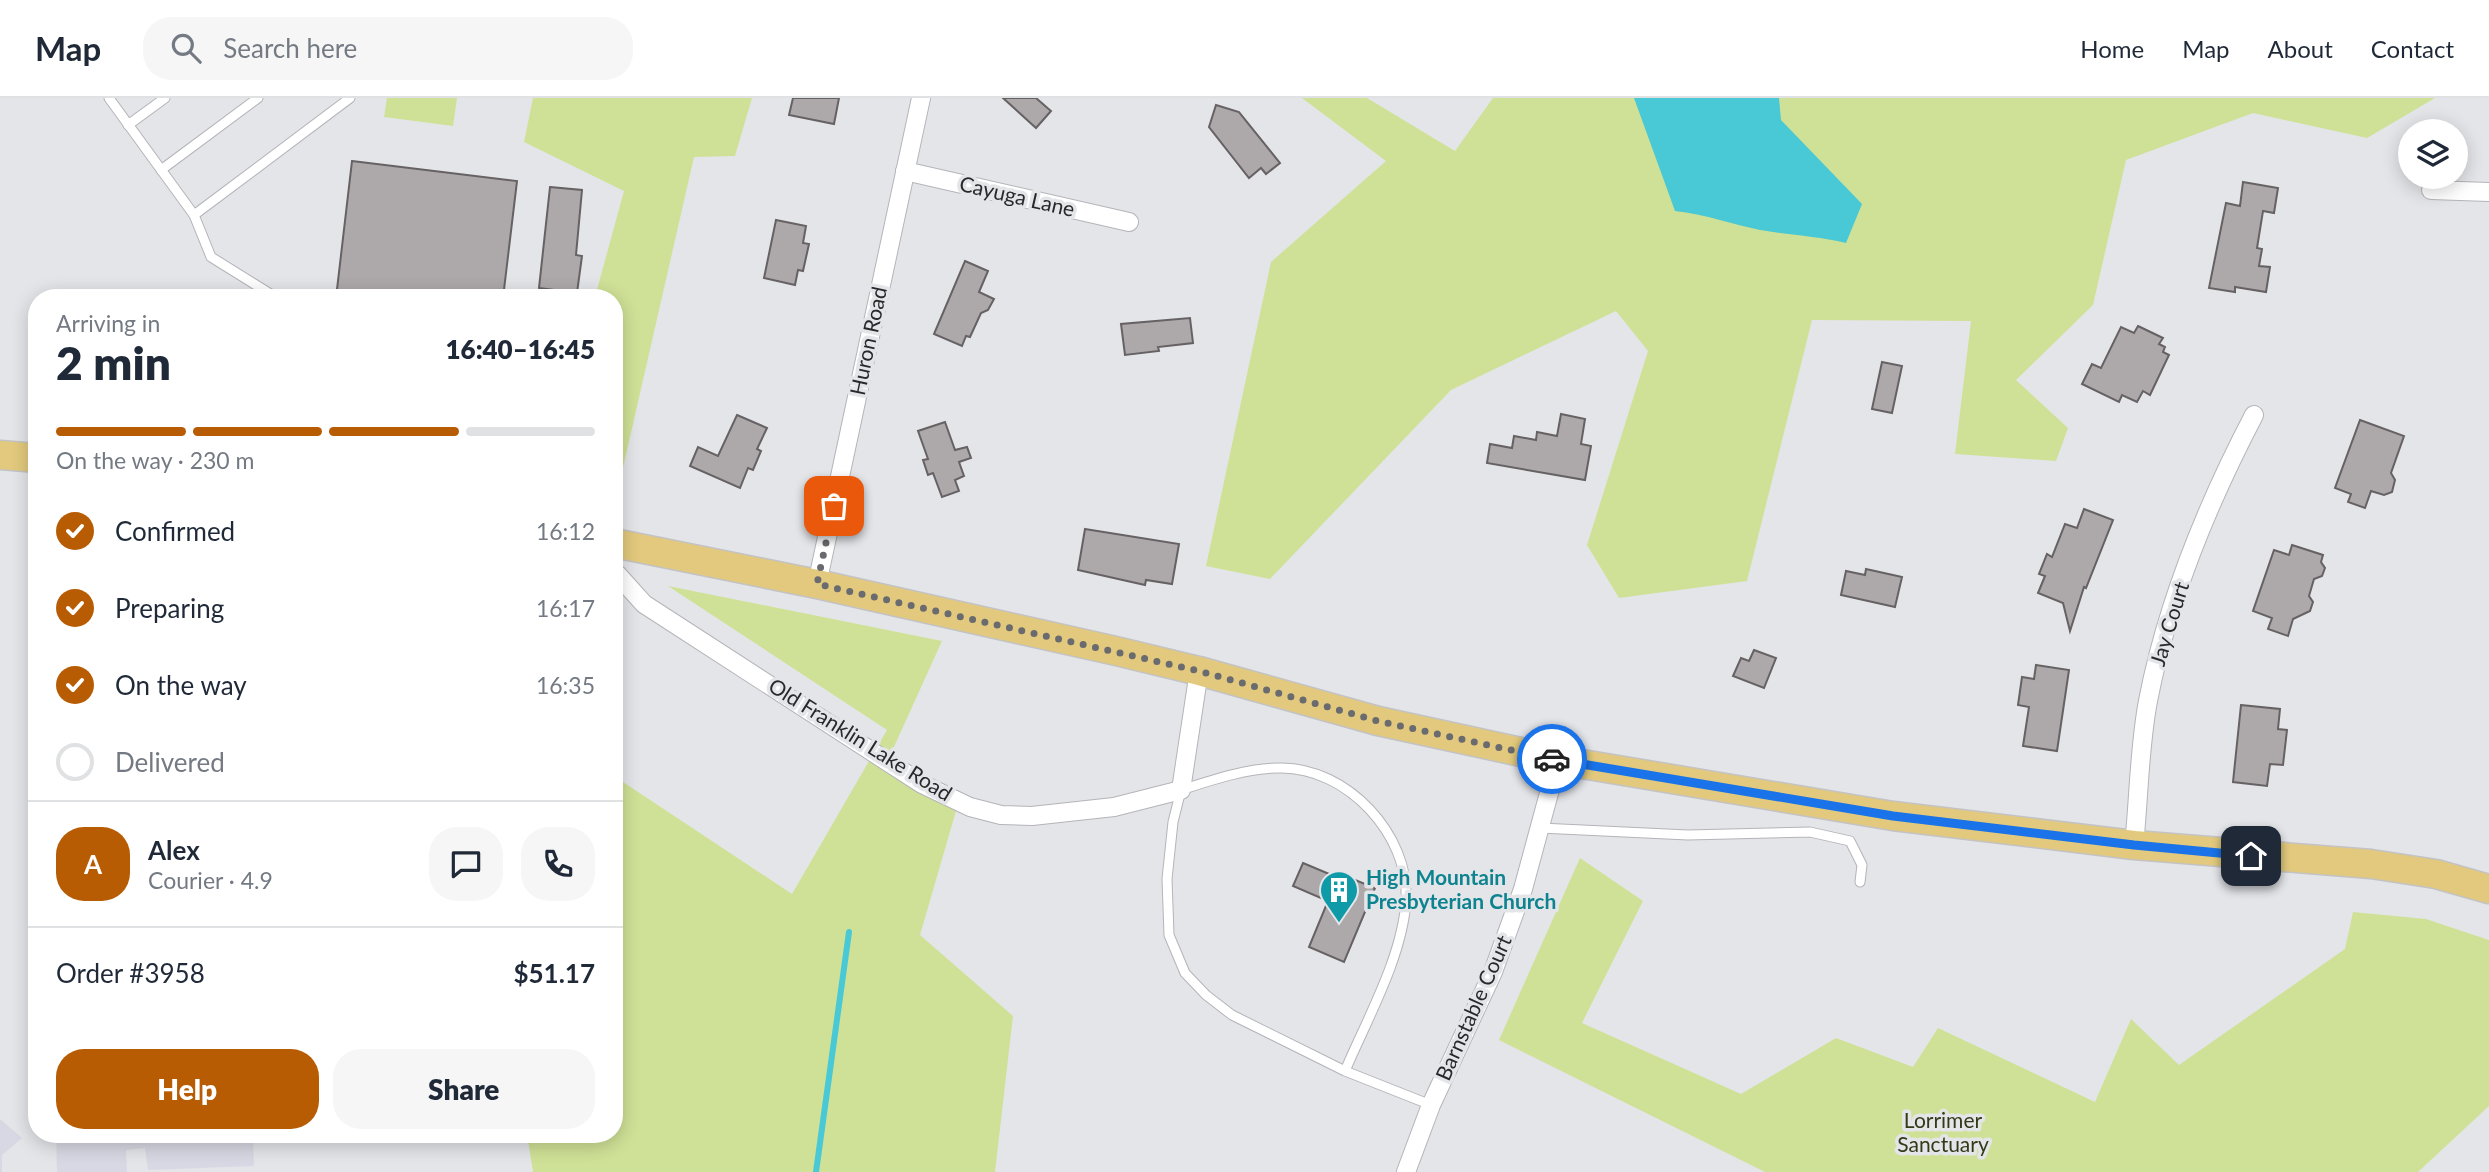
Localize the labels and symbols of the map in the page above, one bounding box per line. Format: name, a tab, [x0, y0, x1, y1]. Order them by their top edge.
street label: Cayuga Lane	[957, 170, 1077, 221]
street label: Huron Road	[844, 284, 891, 397]
pin	[804, 476, 864, 536]
street label: Jay Court	[2144, 578, 2193, 669]
street label: Old Franklin Lake Road	[765, 672, 957, 805]
courier	[1517, 724, 1587, 794]
pin	[2221, 826, 2281, 886]
place label: High Mountain Presbyterian Church	[1366, 864, 1556, 913]
building icon: High Mountain Presbyterian Church	[1318, 869, 1360, 924]
street label: Barnstable Court	[1429, 931, 1516, 1084]
park label: Lorrimer Sanctuary	[1897, 1107, 1989, 1156]

